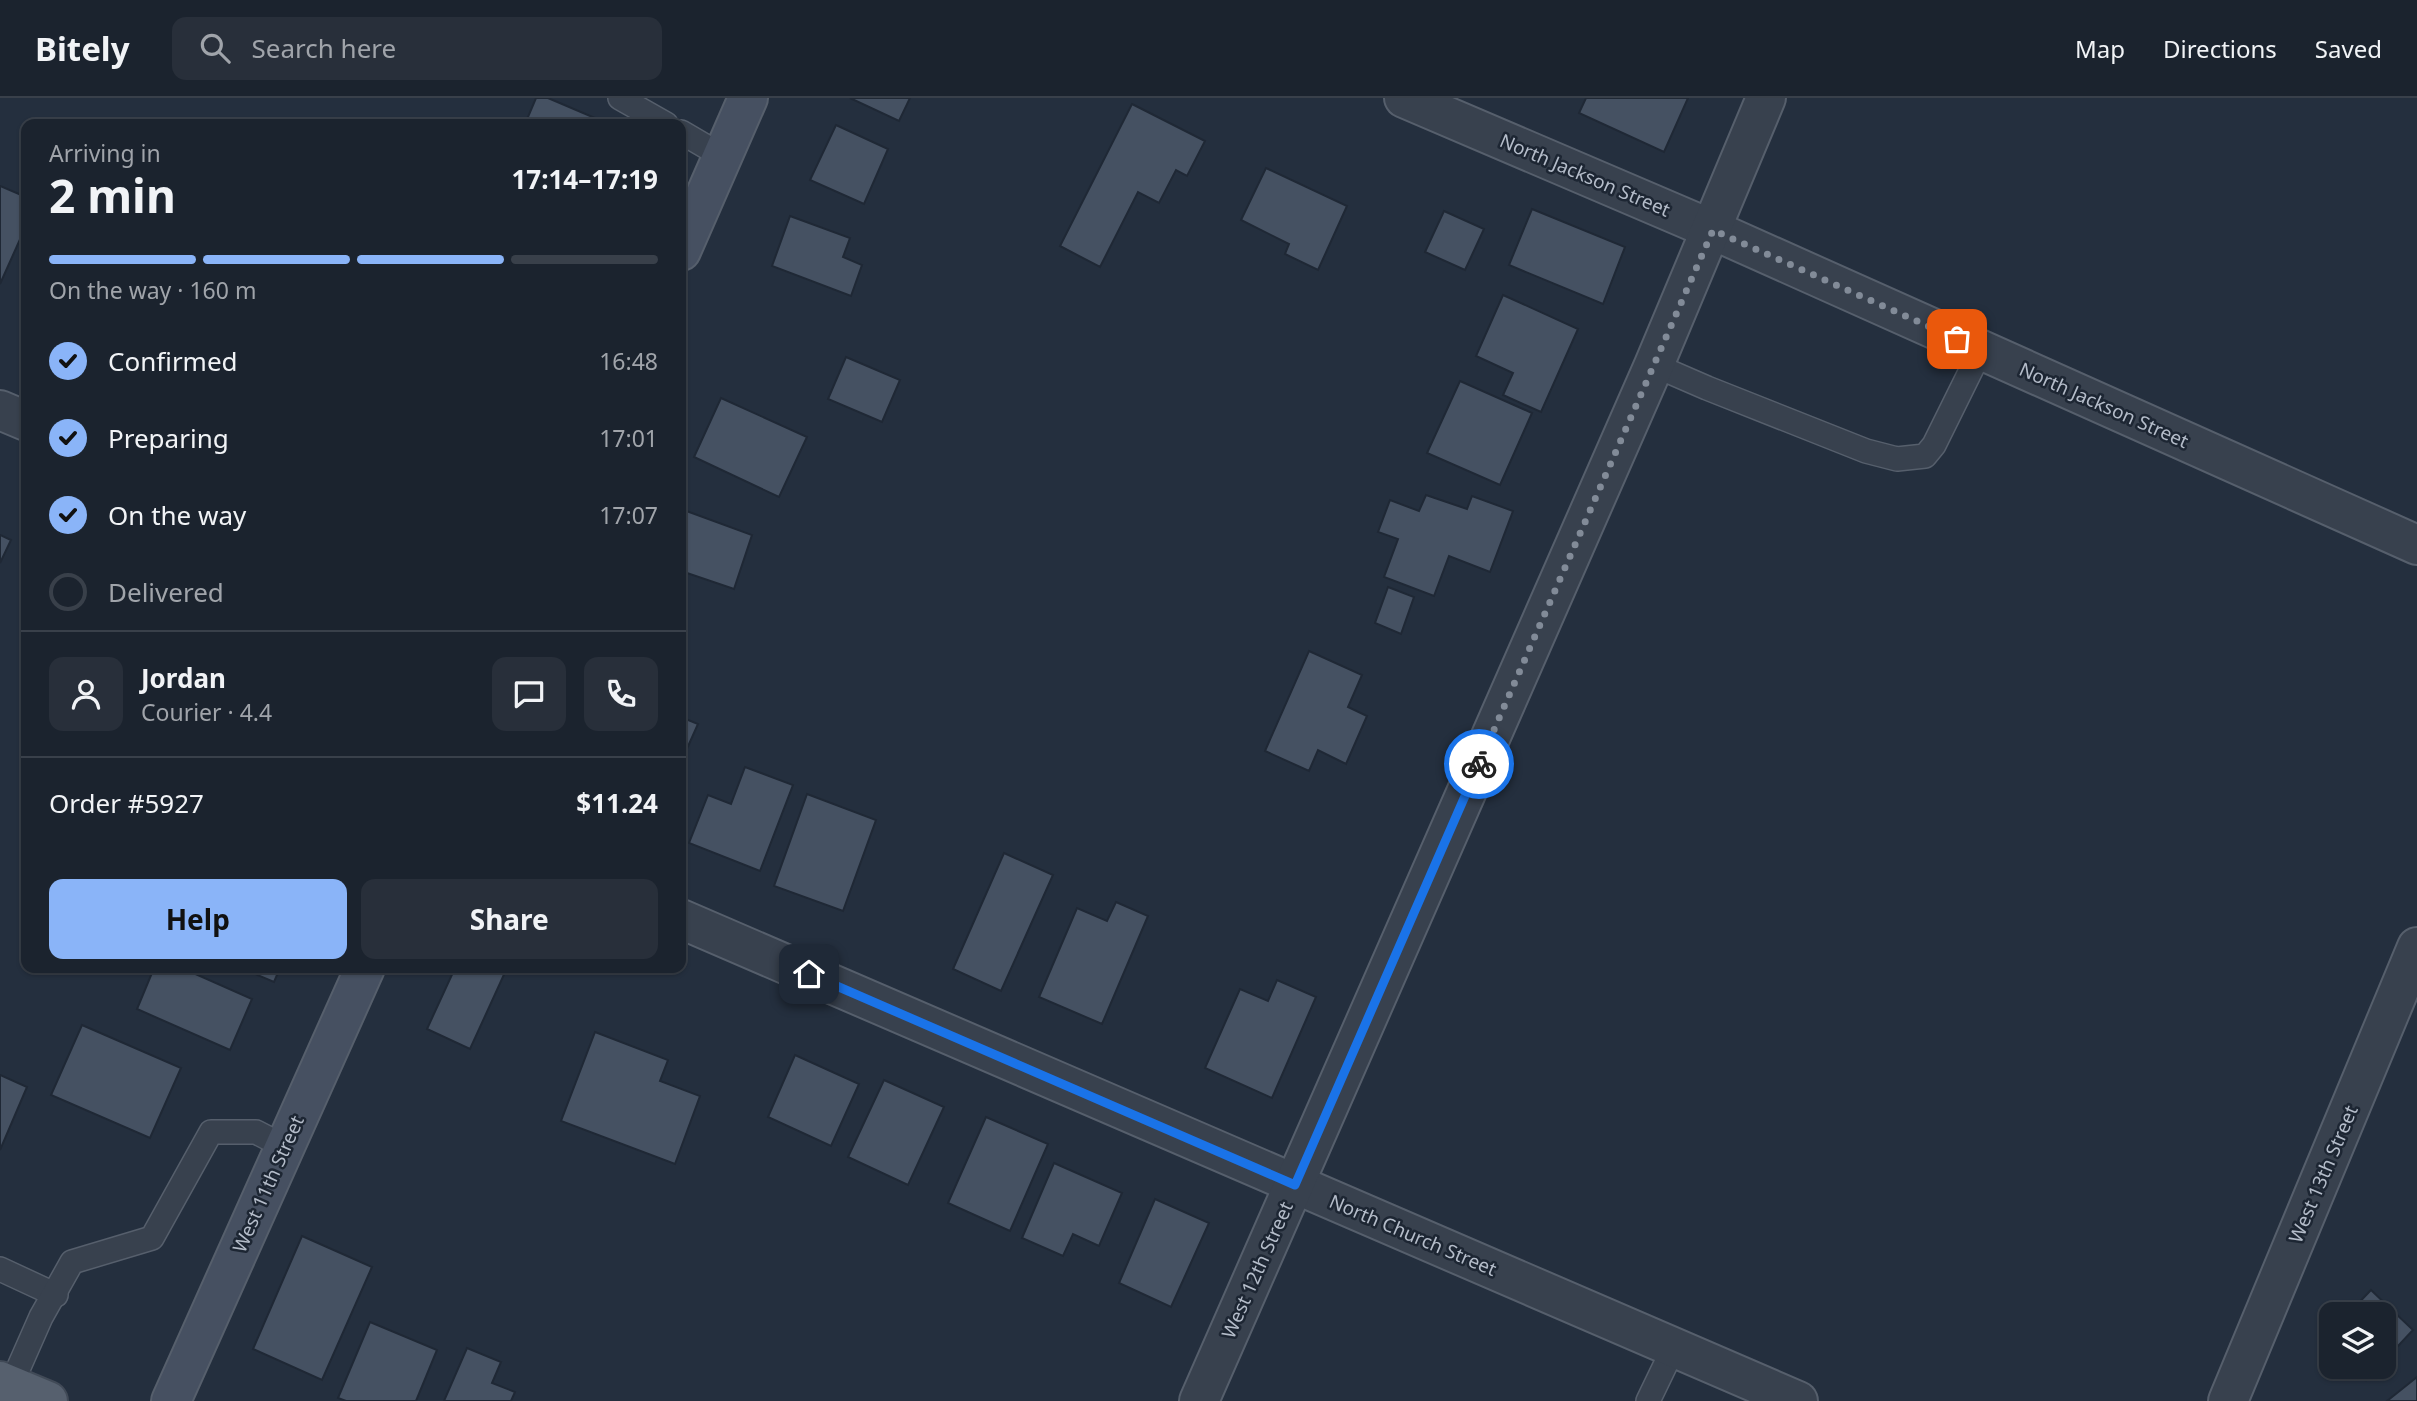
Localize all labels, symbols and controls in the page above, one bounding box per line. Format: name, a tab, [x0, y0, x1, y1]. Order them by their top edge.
search box	[172, 17, 662, 80]
text: Bitely	[35, 26, 130, 71]
icon: search	[196, 29, 234, 67]
text: Search here	[252, 30, 396, 66]
text: Map	[2075, 32, 2125, 65]
text: Directions	[2163, 32, 2277, 65]
text: Saved	[2315, 32, 2382, 65]
street label: North Jackson Street	[1496, 127, 1674, 223]
text: Arriving in	[49, 137, 161, 169]
text: 17:14–17:19	[511, 161, 658, 197]
text: 2 min	[49, 164, 176, 226]
text: On the way · 160 m	[49, 274, 256, 306]
pin	[1927, 309, 1987, 369]
icon: bag	[1938, 320, 1976, 358]
icon: check	[49, 342, 87, 380]
text: Confirmed	[108, 343, 238, 379]
text: 16:48	[599, 345, 658, 377]
street label: North Jackson Street	[2015, 356, 2193, 454]
icon: check	[49, 419, 87, 457]
text: Preparing	[108, 420, 229, 456]
text: 17:01	[599, 422, 658, 454]
icon: check	[49, 496, 87, 534]
text: On the way	[108, 497, 246, 533]
text: 17:07	[599, 499, 658, 531]
text: Delivered	[108, 574, 224, 610]
button: person	[49, 657, 123, 731]
button: chat	[492, 657, 566, 731]
button: phone	[584, 657, 658, 731]
text: Jordan	[141, 660, 226, 696]
text: Courier · 4.4	[141, 696, 272, 728]
courier	[1444, 729, 1514, 799]
icon: bike	[1460, 745, 1498, 783]
text: Order #5927	[49, 785, 204, 821]
text: $11.24	[576, 785, 658, 821]
button: Help	[49, 879, 347, 959]
button: Share	[361, 879, 658, 959]
pin	[779, 944, 839, 1004]
icon: home	[790, 955, 828, 993]
street label: West 13th Street	[2282, 1101, 2364, 1247]
street label: West 11th Street	[226, 1111, 310, 1257]
street label: North Church Street	[1325, 1188, 1501, 1282]
street label: West 12th Street	[1215, 1197, 1299, 1343]
map controls	[2319, 1302, 2396, 1379]
button: layers	[2319, 1302, 2396, 1379]

